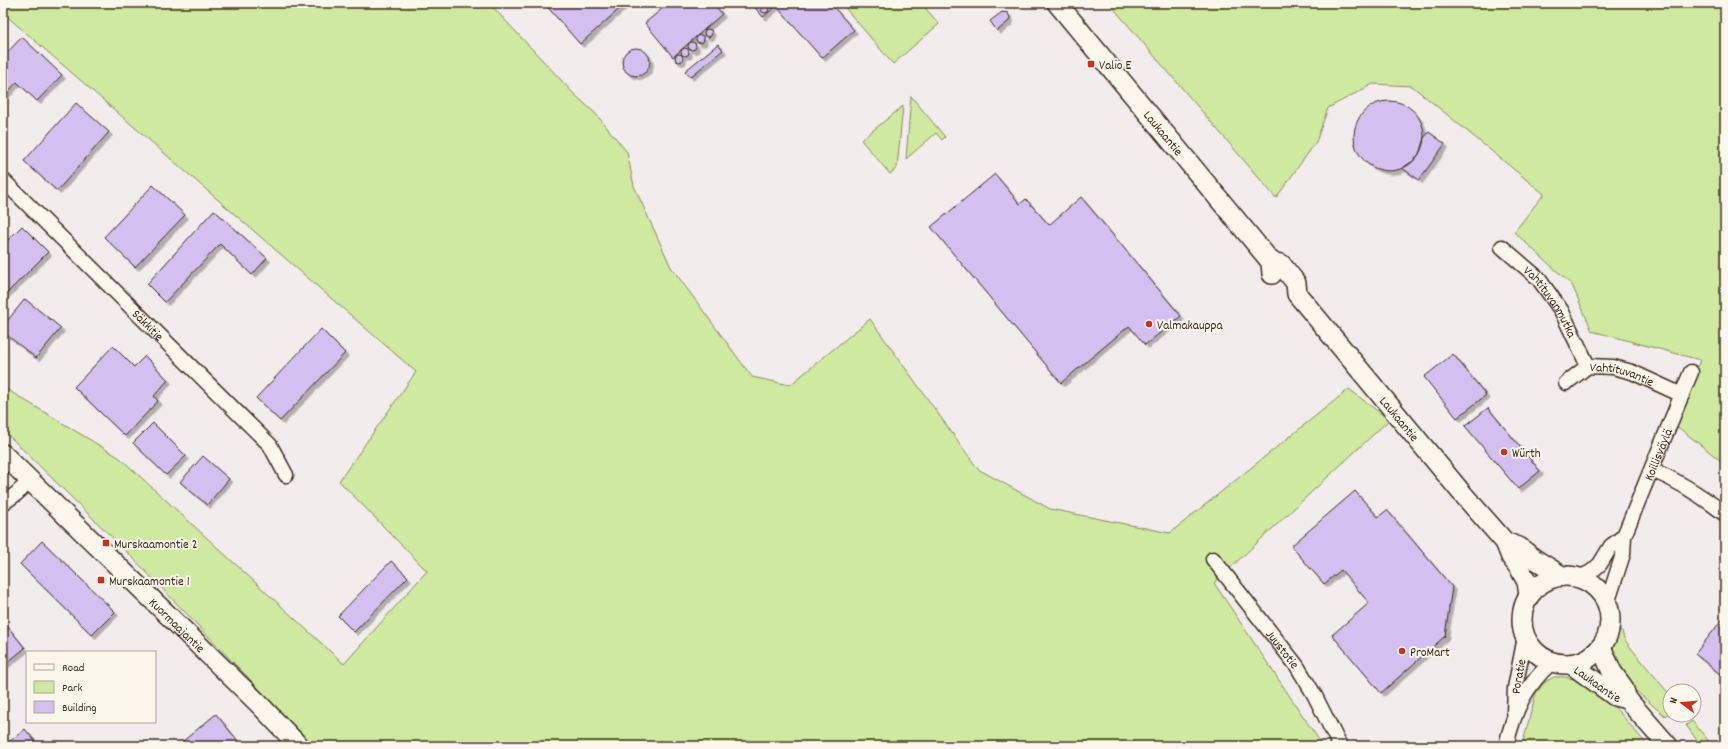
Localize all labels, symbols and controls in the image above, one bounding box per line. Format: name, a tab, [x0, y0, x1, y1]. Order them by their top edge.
place label: Valio E	[1099, 57, 1132, 76]
marker: Valio E	[1086, 59, 1096, 69]
street label: Laukaantie	[1138, 107, 1187, 161]
street label: Vahtituvanmutka	[1518, 262, 1580, 342]
street label: Säkkitie	[126, 306, 167, 347]
place label: Valmakauppa	[1157, 317, 1223, 336]
marker: Valmakauppa	[1144, 319, 1154, 329]
street label: Vahtituvantie	[1589, 359, 1657, 393]
street label: Laukaantie	[1374, 393, 1423, 447]
street label: Koillisväylä	[1641, 425, 1679, 484]
place label: Würth	[1512, 445, 1541, 464]
marker: Würth	[1499, 447, 1509, 457]
place label: Murskaamontie 2	[114, 536, 197, 555]
marker: Murskaamontie 2	[101, 538, 111, 548]
place label: Murskaamontie 1	[109, 573, 189, 592]
marker: Murskaamontie 1	[96, 575, 106, 585]
street label: Kuormaajantie	[143, 594, 208, 658]
street label: Juustotie	[1260, 627, 1303, 674]
place label: ProMart	[1410, 644, 1450, 663]
marker: ProMart	[1397, 646, 1407, 656]
legend	[26, 651, 156, 723]
street label: Poratie	[1508, 657, 1533, 694]
text: Road	[62, 660, 84, 677]
street label: Laukaantie	[1569, 662, 1622, 709]
text: Park	[62, 680, 83, 697]
north arrow	[1662, 683, 1702, 723]
text: N	[1666, 695, 1683, 706]
text: Building	[62, 700, 97, 717]

